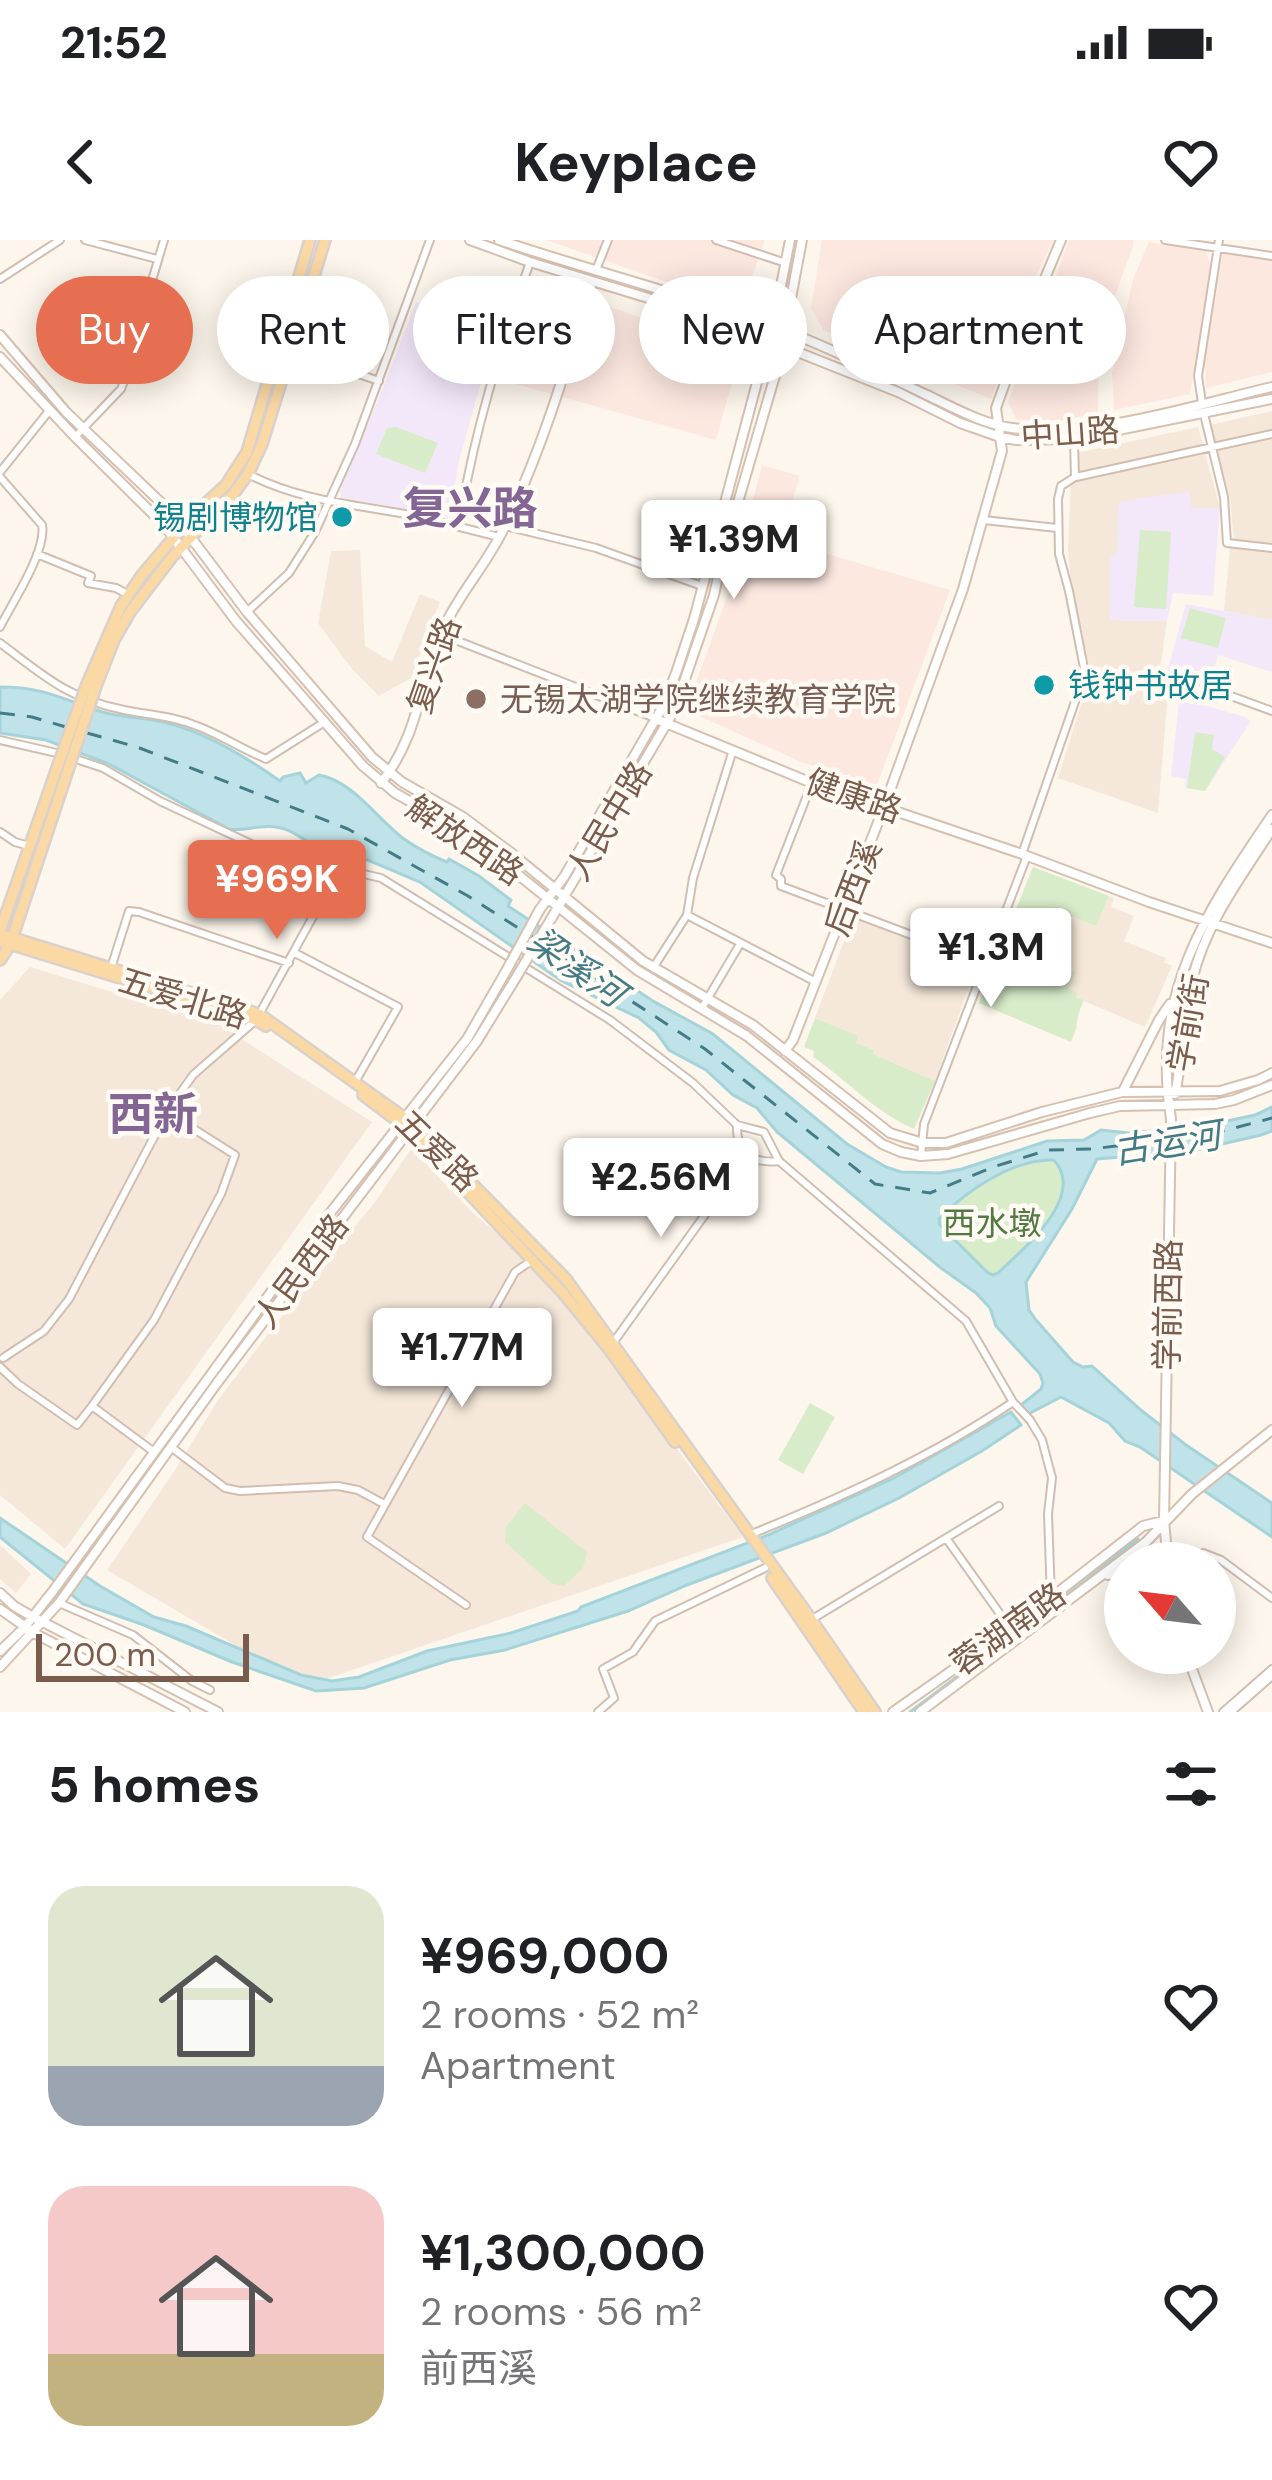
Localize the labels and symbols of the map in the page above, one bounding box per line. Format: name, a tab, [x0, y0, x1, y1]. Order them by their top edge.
street label: 中山路	[1019, 408, 1121, 458]
district label: 复兴路	[402, 479, 538, 538]
place label: 锡剧博物馆	[153, 496, 318, 539]
pin: ¥1.39M	[636, 500, 832, 602]
marker: 锡剧博物馆	[329, 504, 355, 530]
street label: 复兴路	[398, 611, 470, 719]
place label: 钱钟书故居	[1068, 664, 1233, 707]
marker: 钱钟书故居	[1031, 672, 1057, 698]
place label: 无锡太湖学院继续教育学院	[500, 678, 896, 721]
marker: 无锡太湖学院继续教育学院	[463, 686, 489, 712]
street label: 人民中路	[557, 753, 661, 889]
street label: 健康路	[800, 760, 908, 832]
street label: 解放西路	[398, 785, 532, 895]
street label: 后西溪	[815, 834, 891, 942]
pin: ¥969K	[193, 840, 361, 942]
pin: ¥1.3M	[907, 908, 1075, 1010]
water label: 梁溪河	[519, 917, 640, 1021]
street label: 五爱北路	[114, 958, 252, 1038]
street label: 学前街	[1158, 971, 1218, 1075]
district label: 西新	[108, 1085, 198, 1144]
street label: 五爱路	[386, 1101, 488, 1201]
water label: 古运河	[1110, 1110, 1230, 1175]
pin: ¥2.56M	[563, 1138, 759, 1240]
park label: 西水墩	[943, 1202, 1042, 1245]
street label: 人民西路	[244, 1205, 358, 1337]
street label: 学前西路	[1145, 1239, 1191, 1371]
pin: ¥1.77M	[364, 1308, 560, 1410]
north arrow	[1104, 1542, 1236, 1674]
street label: 蓉湖南路	[942, 1573, 1074, 1685]
scale bar	[36, 1628, 249, 1681]

